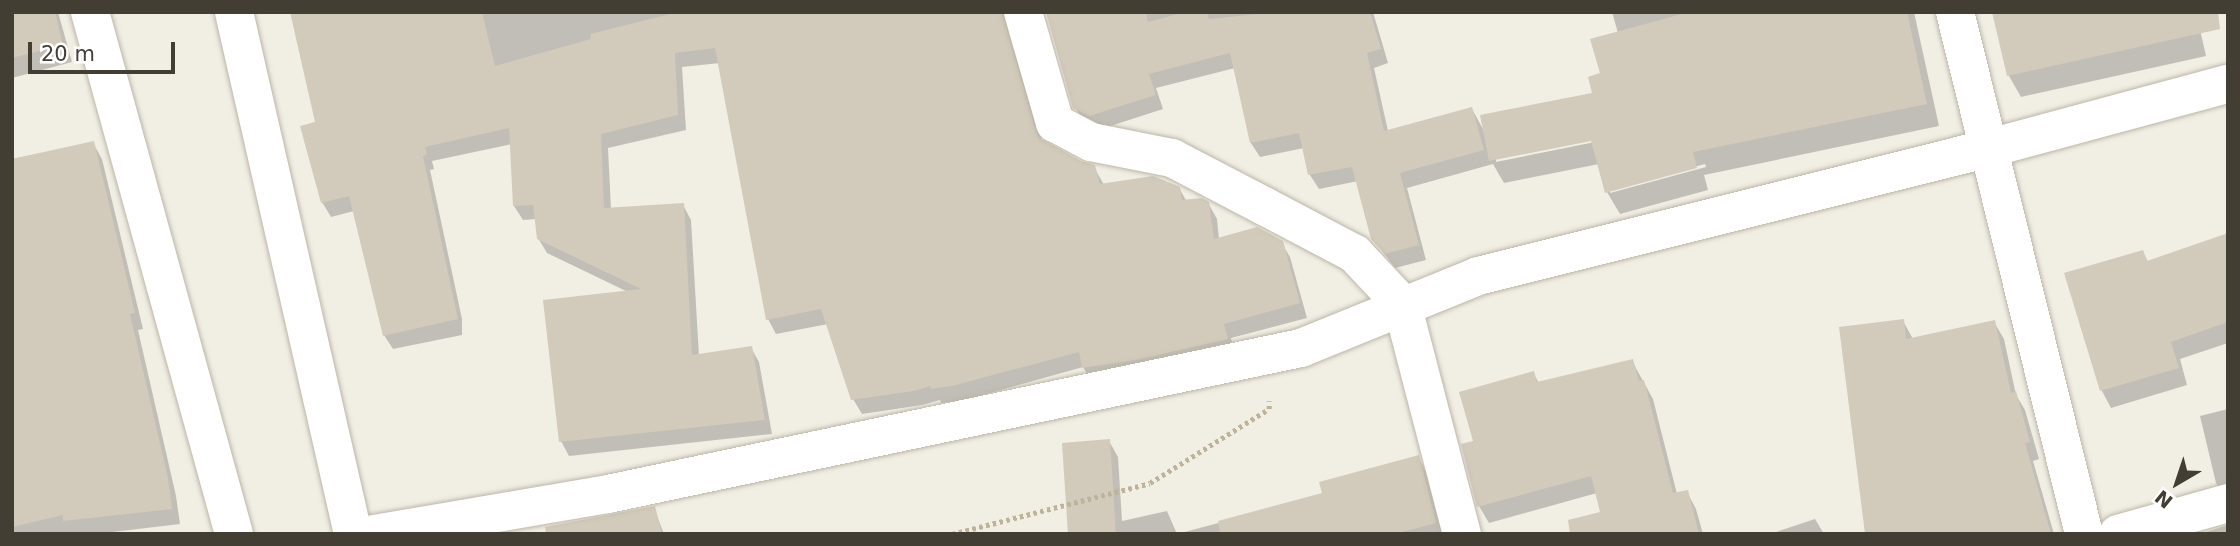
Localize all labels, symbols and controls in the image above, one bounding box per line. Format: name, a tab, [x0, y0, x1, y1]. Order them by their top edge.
scale bar	[32, 28, 178, 72]
text: 20 m	[41, 42, 95, 66]
north arrow	[2142, 448, 2212, 518]
text: N	[2151, 486, 2177, 513]

